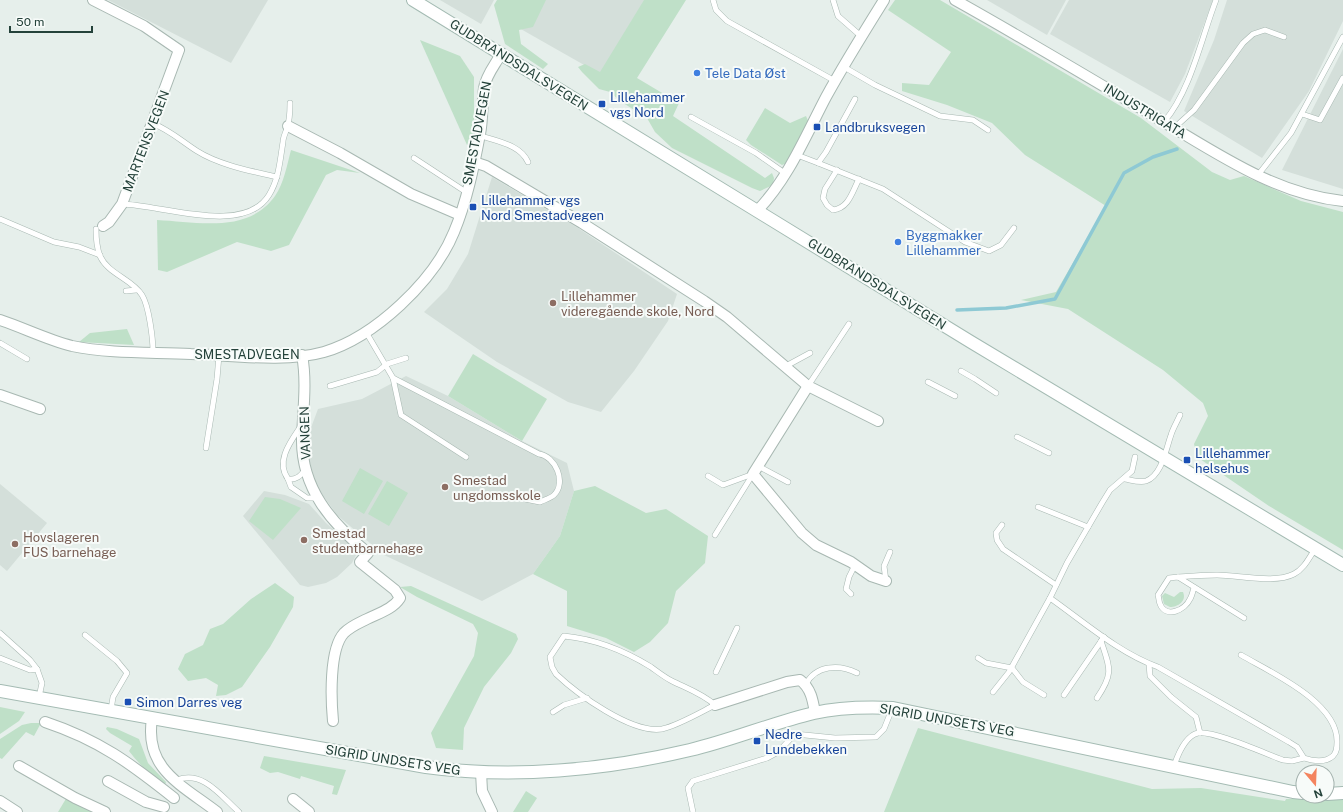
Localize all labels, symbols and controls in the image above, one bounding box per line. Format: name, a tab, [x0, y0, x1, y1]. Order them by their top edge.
scale bar	[10, 8, 92, 34]
text: 50 m	[16, 15, 44, 29]
street label: GUDBRANDSDALSVEGEN	[447, 16, 591, 114]
place label: Tele Data Øst	[705, 66, 786, 81]
marker: Tele Data Øst	[692, 68, 702, 78]
street label: SMESTADVEGEN	[460, 80, 494, 186]
street label: INDUSTRIGATA	[1101, 80, 1189, 142]
street label: MARTENSVEGEN	[120, 88, 172, 194]
place label: Lillehammer vgs Nord	[610, 90, 685, 120]
marker: Lillehammer vgs Nord	[597, 99, 607, 109]
place label: Landbruksvegen	[825, 120, 925, 135]
marker: Landbruksvegen	[812, 122, 822, 132]
place label: Lillehammer vgs Nord Smestadvegen	[481, 193, 604, 223]
marker: Lillehammer vgs Nord Smestadvegen	[468, 202, 478, 212]
place label: Byggmakker Lillehammer	[906, 228, 983, 258]
street label: GUDBRANDSDALSVEGEN	[805, 235, 949, 333]
marker: Byggmakker Lillehammer	[893, 237, 903, 247]
place label: Lillehammer videregående skole, Nord	[561, 289, 714, 319]
marker: Lillehammer videregående skole, Nord	[548, 298, 558, 308]
street label: SMESTADVEGEN	[194, 347, 300, 362]
street label: VANGEN	[297, 406, 313, 460]
place label: Lillehammer helsehus	[1195, 446, 1270, 476]
marker: Lillehammer helsehus	[1182, 455, 1192, 465]
place label: Smestad ungdomsskole	[453, 473, 541, 503]
marker: Smestad ungdomsskole	[440, 482, 450, 492]
place label: Smestad studentbarnehage	[312, 526, 423, 556]
place label: Hovslageren FUS barnehage	[23, 530, 116, 560]
marker: Smestad studentbarnehage	[299, 535, 309, 545]
marker: Hovslageren FUS barnehage	[10, 539, 20, 549]
place label: Simon Darres veg	[136, 695, 242, 710]
marker: Simon Darres veg	[123, 697, 133, 707]
street label: SIGRID UNDSETS VEG	[878, 701, 1016, 739]
place label: Nedre Lundebekken	[765, 727, 847, 757]
marker: Nedre Lundebekken	[752, 736, 762, 746]
street label: SIGRID UNDSETS VEG	[324, 742, 462, 778]
north arrow	[1295, 764, 1335, 804]
text: N	[1312, 786, 1324, 801]

